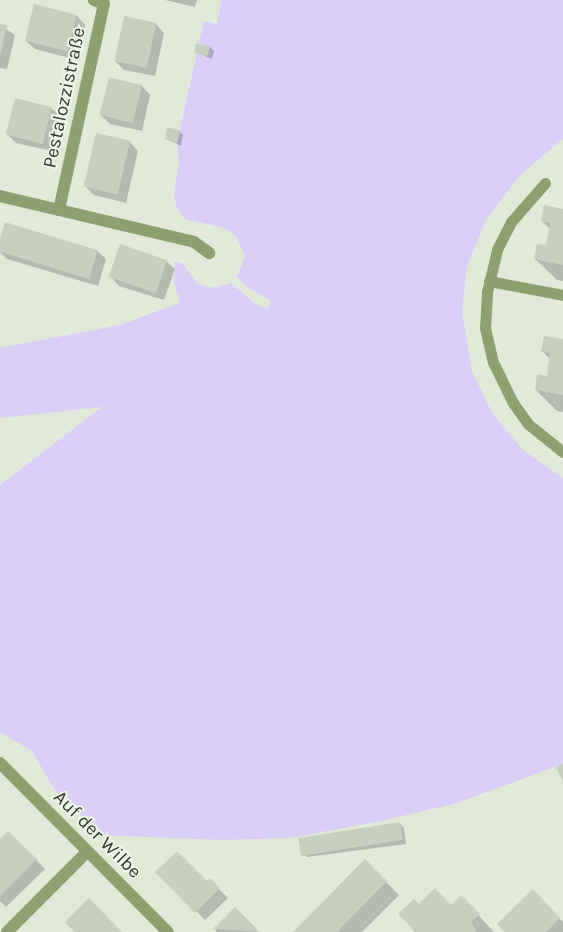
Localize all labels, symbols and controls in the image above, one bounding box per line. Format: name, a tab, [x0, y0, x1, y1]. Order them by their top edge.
street label: Pestalozzistraße	[39, 26, 91, 170]
street label: Auf der Wilbe	[48, 786, 146, 884]

